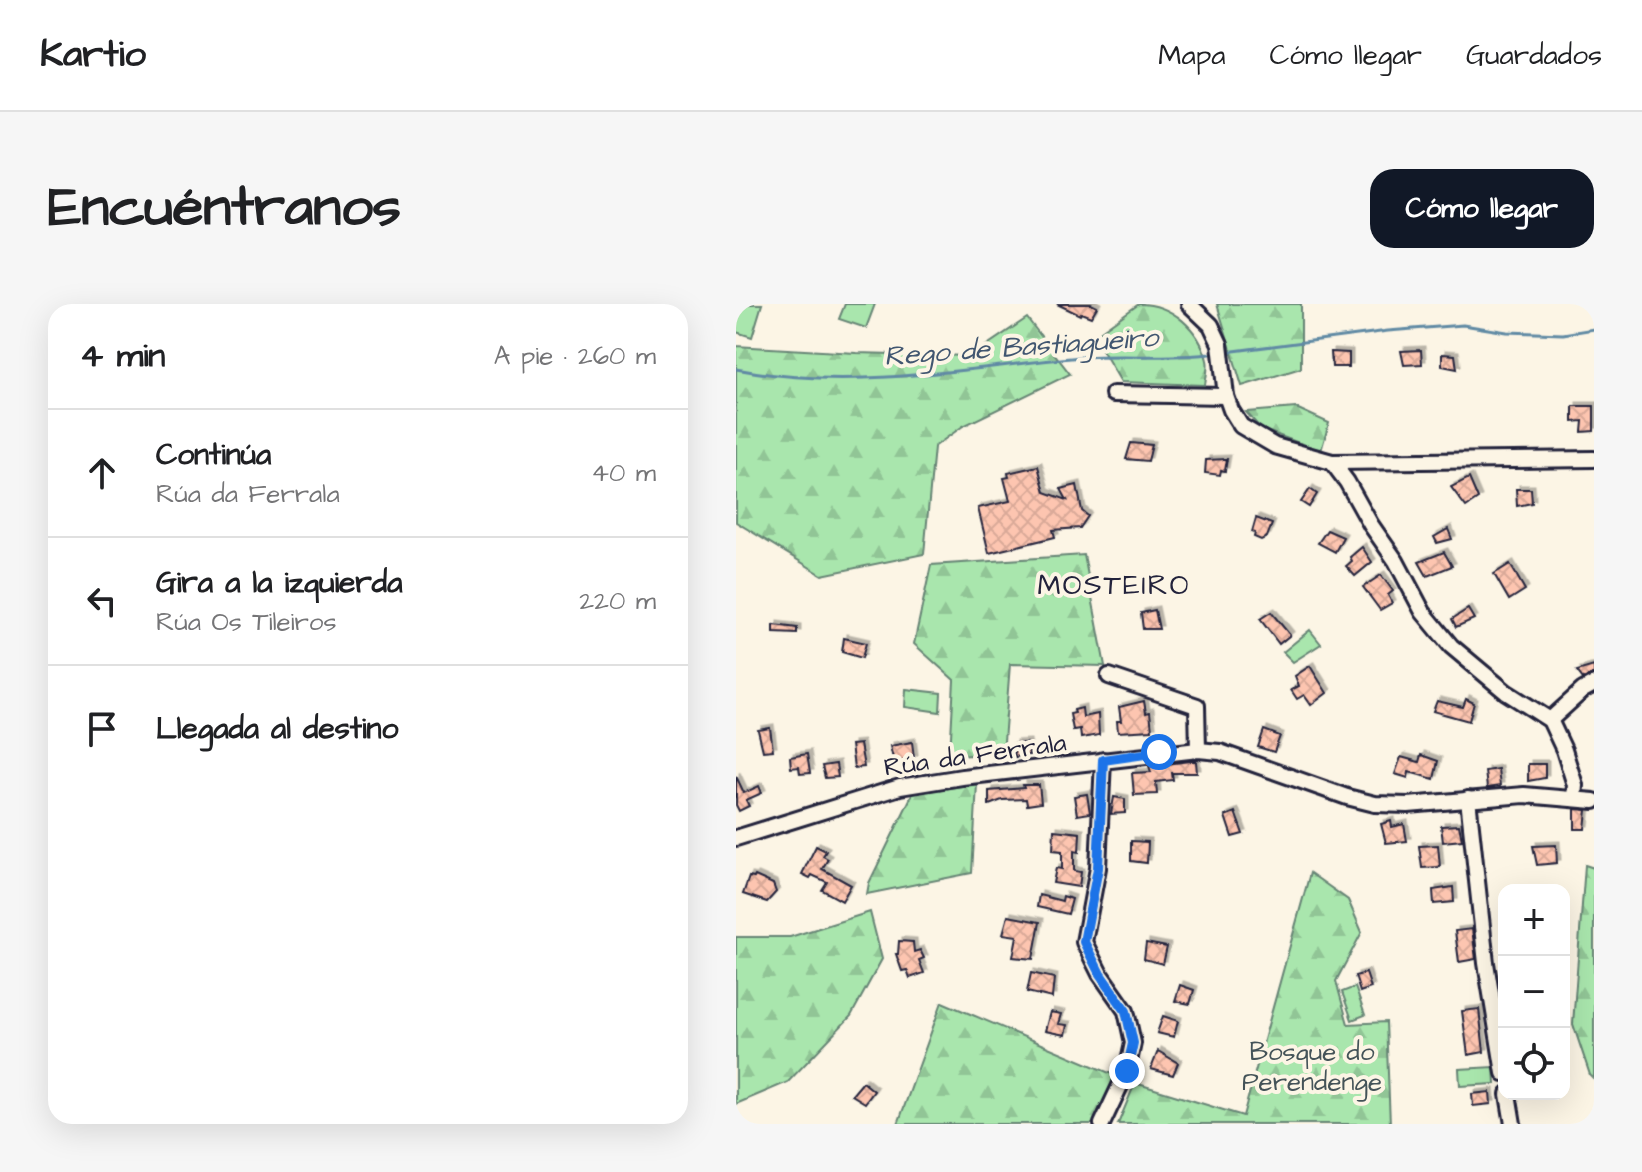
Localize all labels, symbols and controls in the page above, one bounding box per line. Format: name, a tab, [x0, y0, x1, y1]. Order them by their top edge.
text: Kartio	[40, 29, 146, 81]
text: Mapa	[1158, 36, 1226, 75]
text: Cómo llegar	[1270, 36, 1422, 75]
text: Guardados	[1466, 36, 1602, 75]
text: Encuéntranos	[48, 169, 401, 247]
button: Cómo llegar	[1370, 169, 1594, 248]
water label: Rego de Bastiagueiro	[883, 318, 1162, 377]
text: 4 min	[80, 332, 165, 380]
text: A pie · 260 m	[494, 338, 656, 374]
text: Continúa	[156, 434, 271, 476]
icon: ahead	[80, 451, 124, 495]
text: 40 m	[591, 455, 656, 491]
text: Rúa da Ferrala	[156, 476, 340, 512]
text: Gira a la izquierda	[156, 562, 402, 604]
district label: MOSTEIRO	[1038, 566, 1190, 605]
icon: left	[80, 579, 124, 623]
text: 220 m	[579, 583, 656, 619]
text: Rúa Os Tileiros	[156, 604, 337, 640]
icon: arrive	[80, 707, 124, 751]
text: Llegada al destino	[156, 708, 398, 750]
street label: Rúa da Ferrala	[882, 724, 1068, 786]
route start	[1141, 734, 1177, 770]
map controls	[1498, 884, 1570, 1100]
button: +	[1498, 884, 1570, 956]
button: −	[1498, 956, 1570, 1028]
button: locate	[1498, 1028, 1570, 1100]
park label: Bosque do Perendenge	[1242, 1034, 1382, 1102]
route end	[1109, 1053, 1145, 1089]

